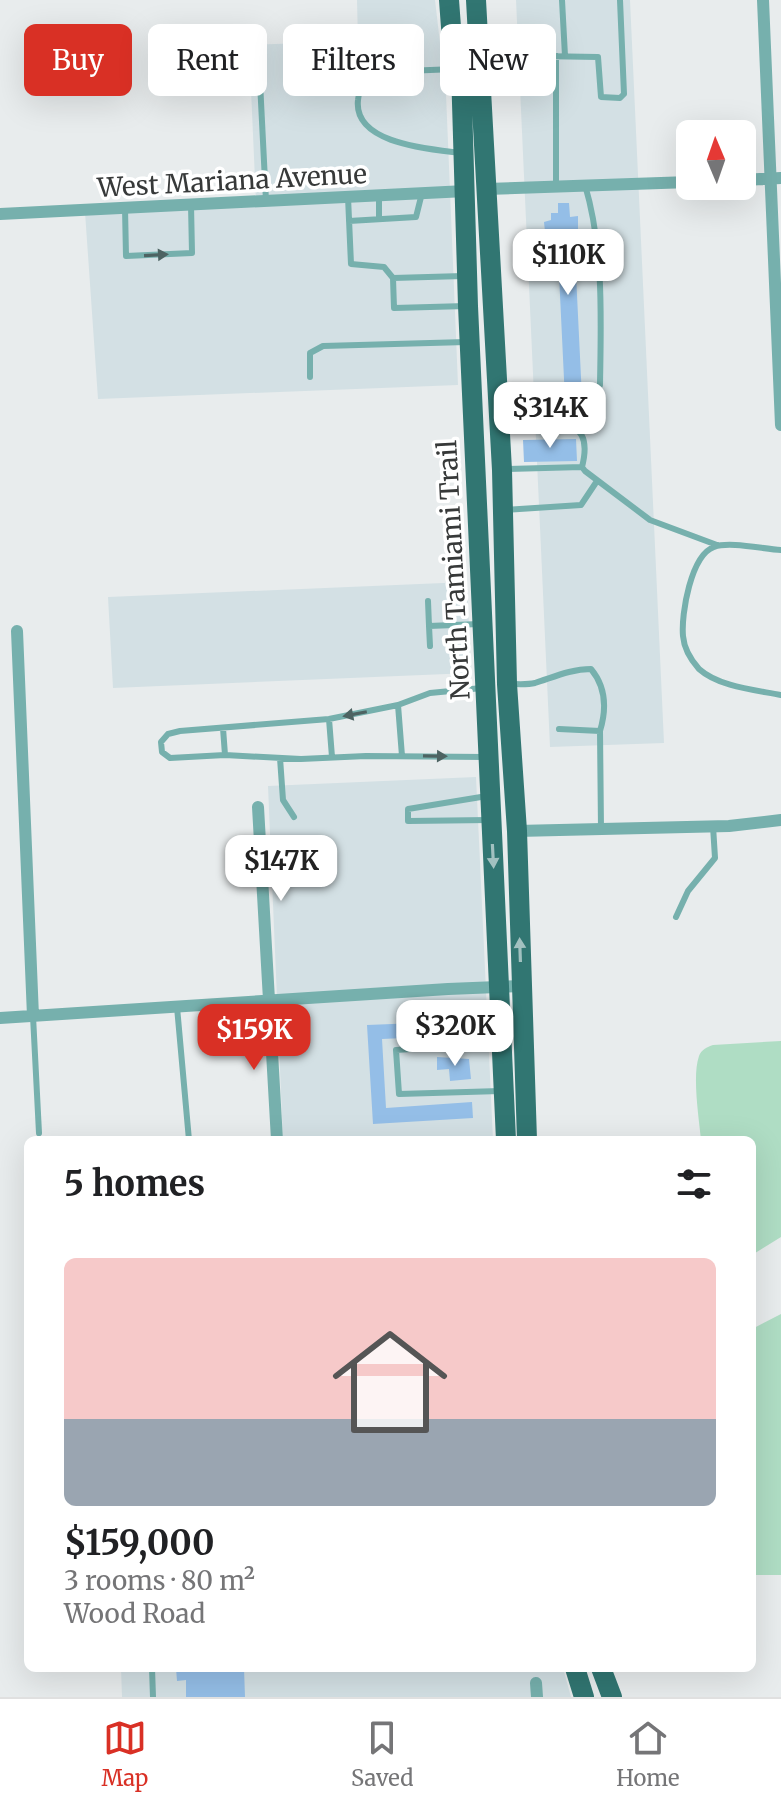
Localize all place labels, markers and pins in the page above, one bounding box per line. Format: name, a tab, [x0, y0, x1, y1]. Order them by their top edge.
pin: $110K	[512, 229, 624, 297]
pin: $314K	[494, 382, 606, 450]
pin: $147K	[225, 835, 337, 903]
pin: $320K	[399, 1000, 511, 1068]
pin: $159K	[198, 1004, 310, 1072]

